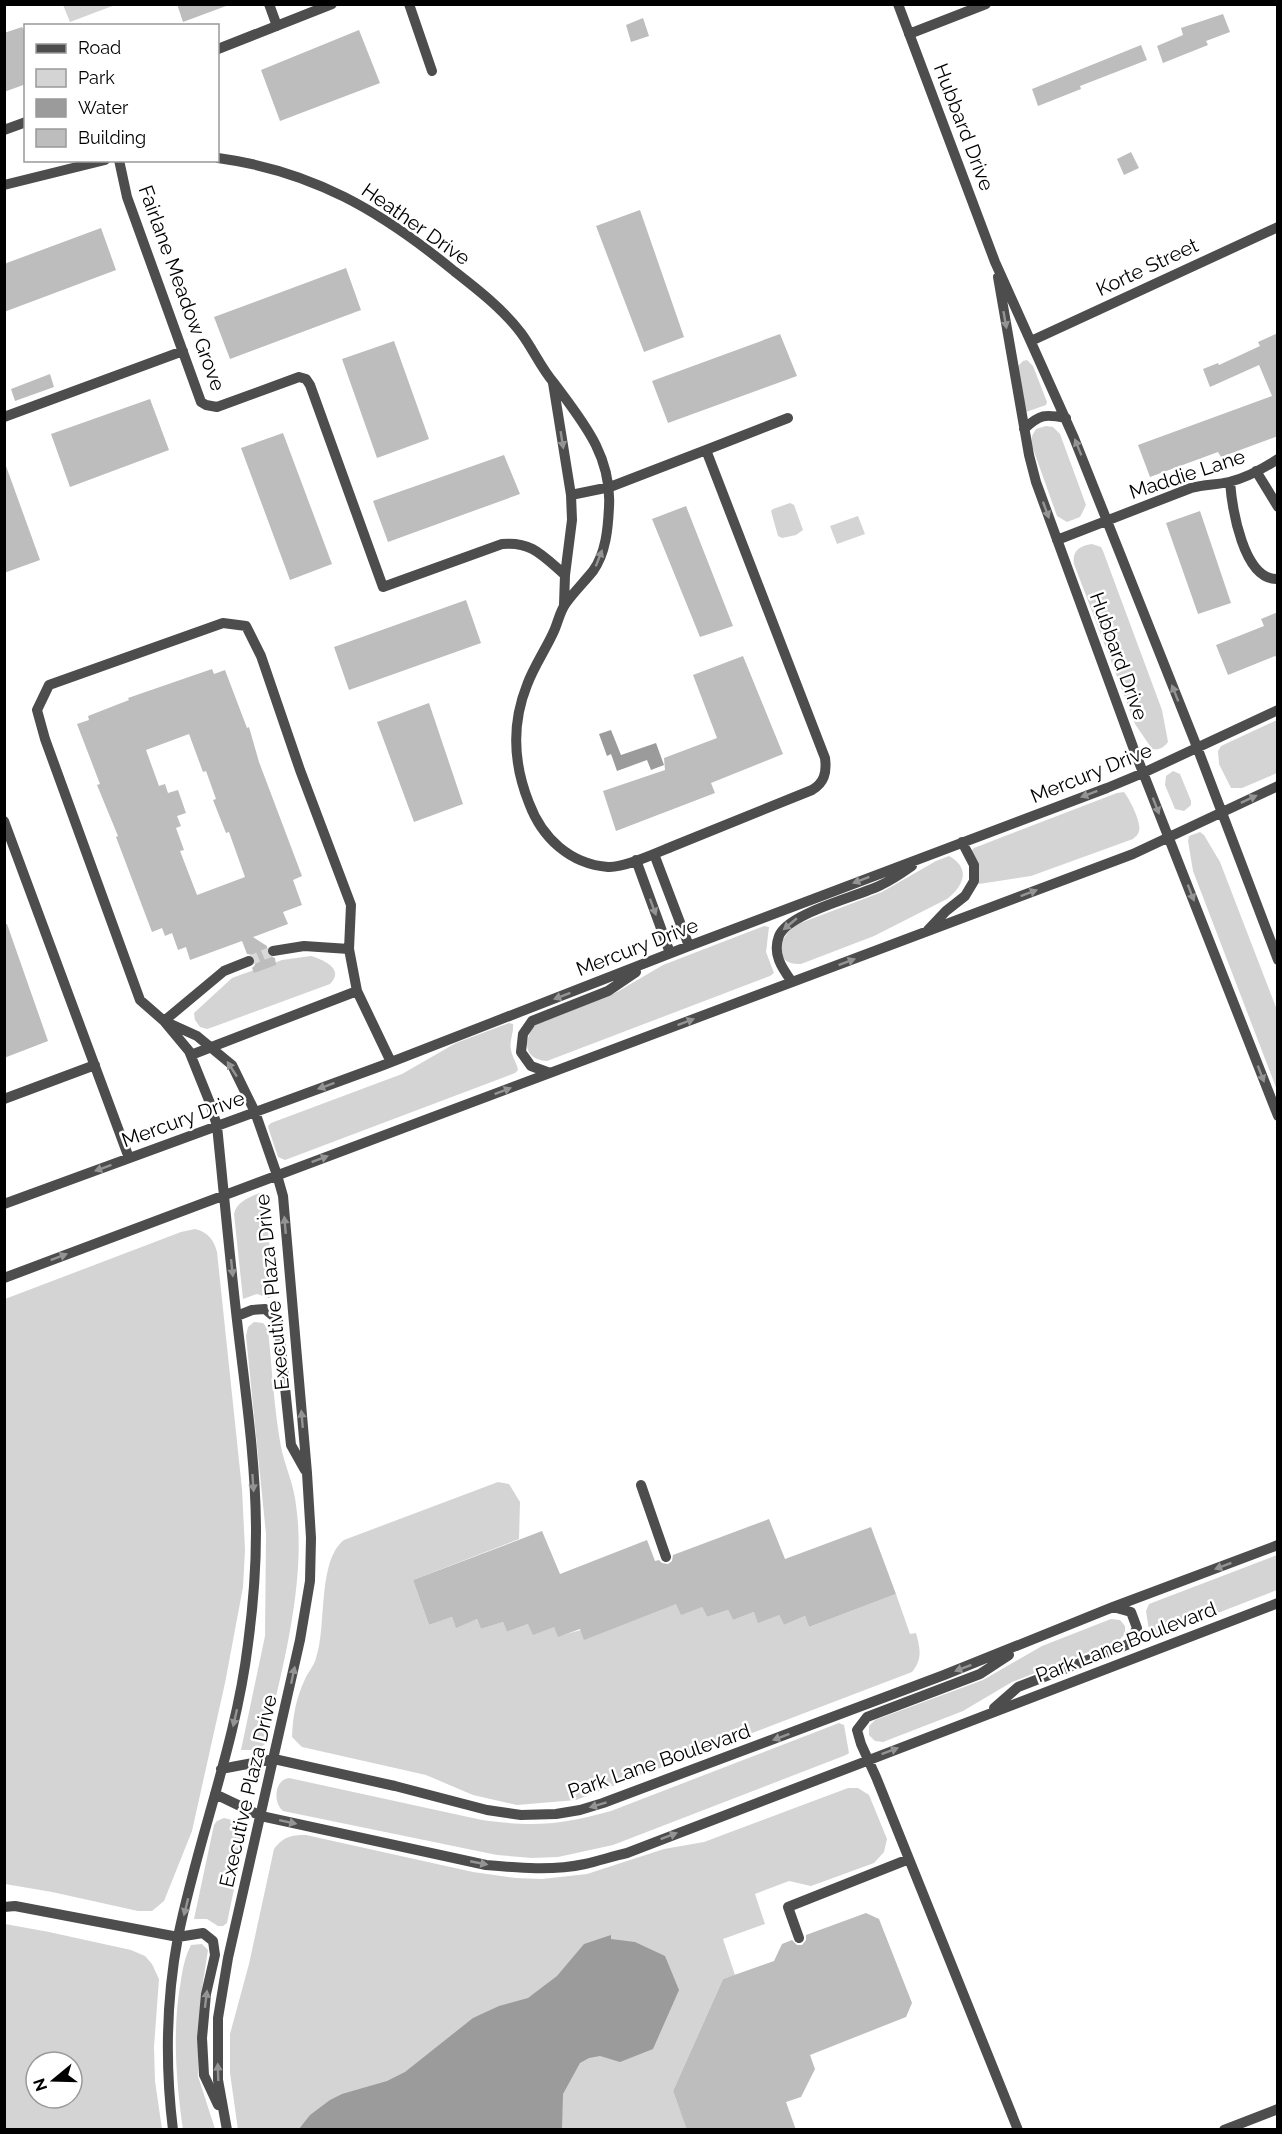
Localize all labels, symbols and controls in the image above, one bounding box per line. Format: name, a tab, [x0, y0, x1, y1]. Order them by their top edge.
legend	[24, 24, 219, 162]
text: Road	[78, 37, 121, 58]
street label: Hubbard Drive	[929, 60, 999, 194]
text: Park	[78, 67, 115, 88]
text: Water	[78, 97, 129, 118]
text: Building	[78, 127, 146, 148]
street label: Heather Drive	[357, 178, 475, 270]
street label: Fairlane Meadow Grove	[134, 182, 230, 394]
street label: Korte Street	[1092, 233, 1202, 301]
one-way arrow	[1001, 310, 1010, 329]
one-way arrow	[557, 431, 566, 450]
one-way arrow	[1073, 437, 1083, 455]
street label: Maddie Lane	[1126, 444, 1248, 504]
one-way arrow	[1042, 501, 1052, 519]
one-way arrow	[594, 549, 604, 567]
street label: Hubbard Drive	[1085, 589, 1153, 723]
one-way arrow	[1170, 683, 1180, 701]
street label: Mercury Drive	[1027, 738, 1155, 808]
one-way arrow	[1080, 790, 1098, 800]
one-way arrow	[1241, 794, 1258, 803]
one-way arrow	[1152, 797, 1161, 815]
one-way arrow	[852, 876, 870, 886]
one-way arrow	[1186, 884, 1196, 902]
one-way arrow	[1020, 888, 1038, 898]
one-way arrow	[648, 898, 658, 916]
street label: Mercury Drive	[573, 913, 702, 981]
one-way arrow	[783, 917, 798, 930]
one-way arrow	[838, 956, 856, 966]
one-way arrow	[553, 992, 571, 1001]
one-way arrow	[677, 1017, 695, 1027]
one-way arrow	[227, 1061, 238, 1078]
one-way arrow	[1256, 1066, 1266, 1084]
one-way arrow	[317, 1082, 335, 1092]
one-way arrow	[494, 1085, 512, 1095]
street label: Mercury Drive	[118, 1086, 248, 1152]
one-way arrow	[312, 1154, 330, 1164]
one-way arrow	[94, 1163, 112, 1173]
street label: Executive Plaza Drive	[250, 1193, 294, 1391]
one-way arrow	[280, 1215, 290, 1234]
one-way arrow	[50, 1252, 68, 1262]
one-way arrow	[227, 1258, 236, 1277]
one-way arrow	[297, 1409, 307, 1428]
one-way arrow	[248, 1473, 258, 1492]
one-way arrow	[1214, 1562, 1232, 1571]
street label: Park Lane Boulevard	[1032, 1596, 1220, 1688]
one-way arrow	[954, 1664, 972, 1673]
one-way arrow	[289, 1665, 298, 1684]
street label: Executive Plaza Drive	[214, 1692, 282, 1890]
one-way arrow	[229, 1709, 239, 1727]
street label: Park Lane Boulevard	[565, 1718, 753, 1804]
one-way arrow	[771, 1732, 789, 1742]
one-way arrow	[881, 1746, 899, 1756]
one-way arrow	[589, 1801, 607, 1810]
one-way arrow	[279, 1818, 298, 1827]
one-way arrow	[660, 1831, 678, 1841]
one-way arrow	[470, 1859, 489, 1868]
one-way arrow	[181, 1898, 190, 1916]
one-way arrow	[201, 1990, 211, 2009]
north arrow	[24, 2050, 84, 2110]
one-way arrow	[213, 2062, 222, 2081]
text: N	[29, 2076, 51, 2094]

